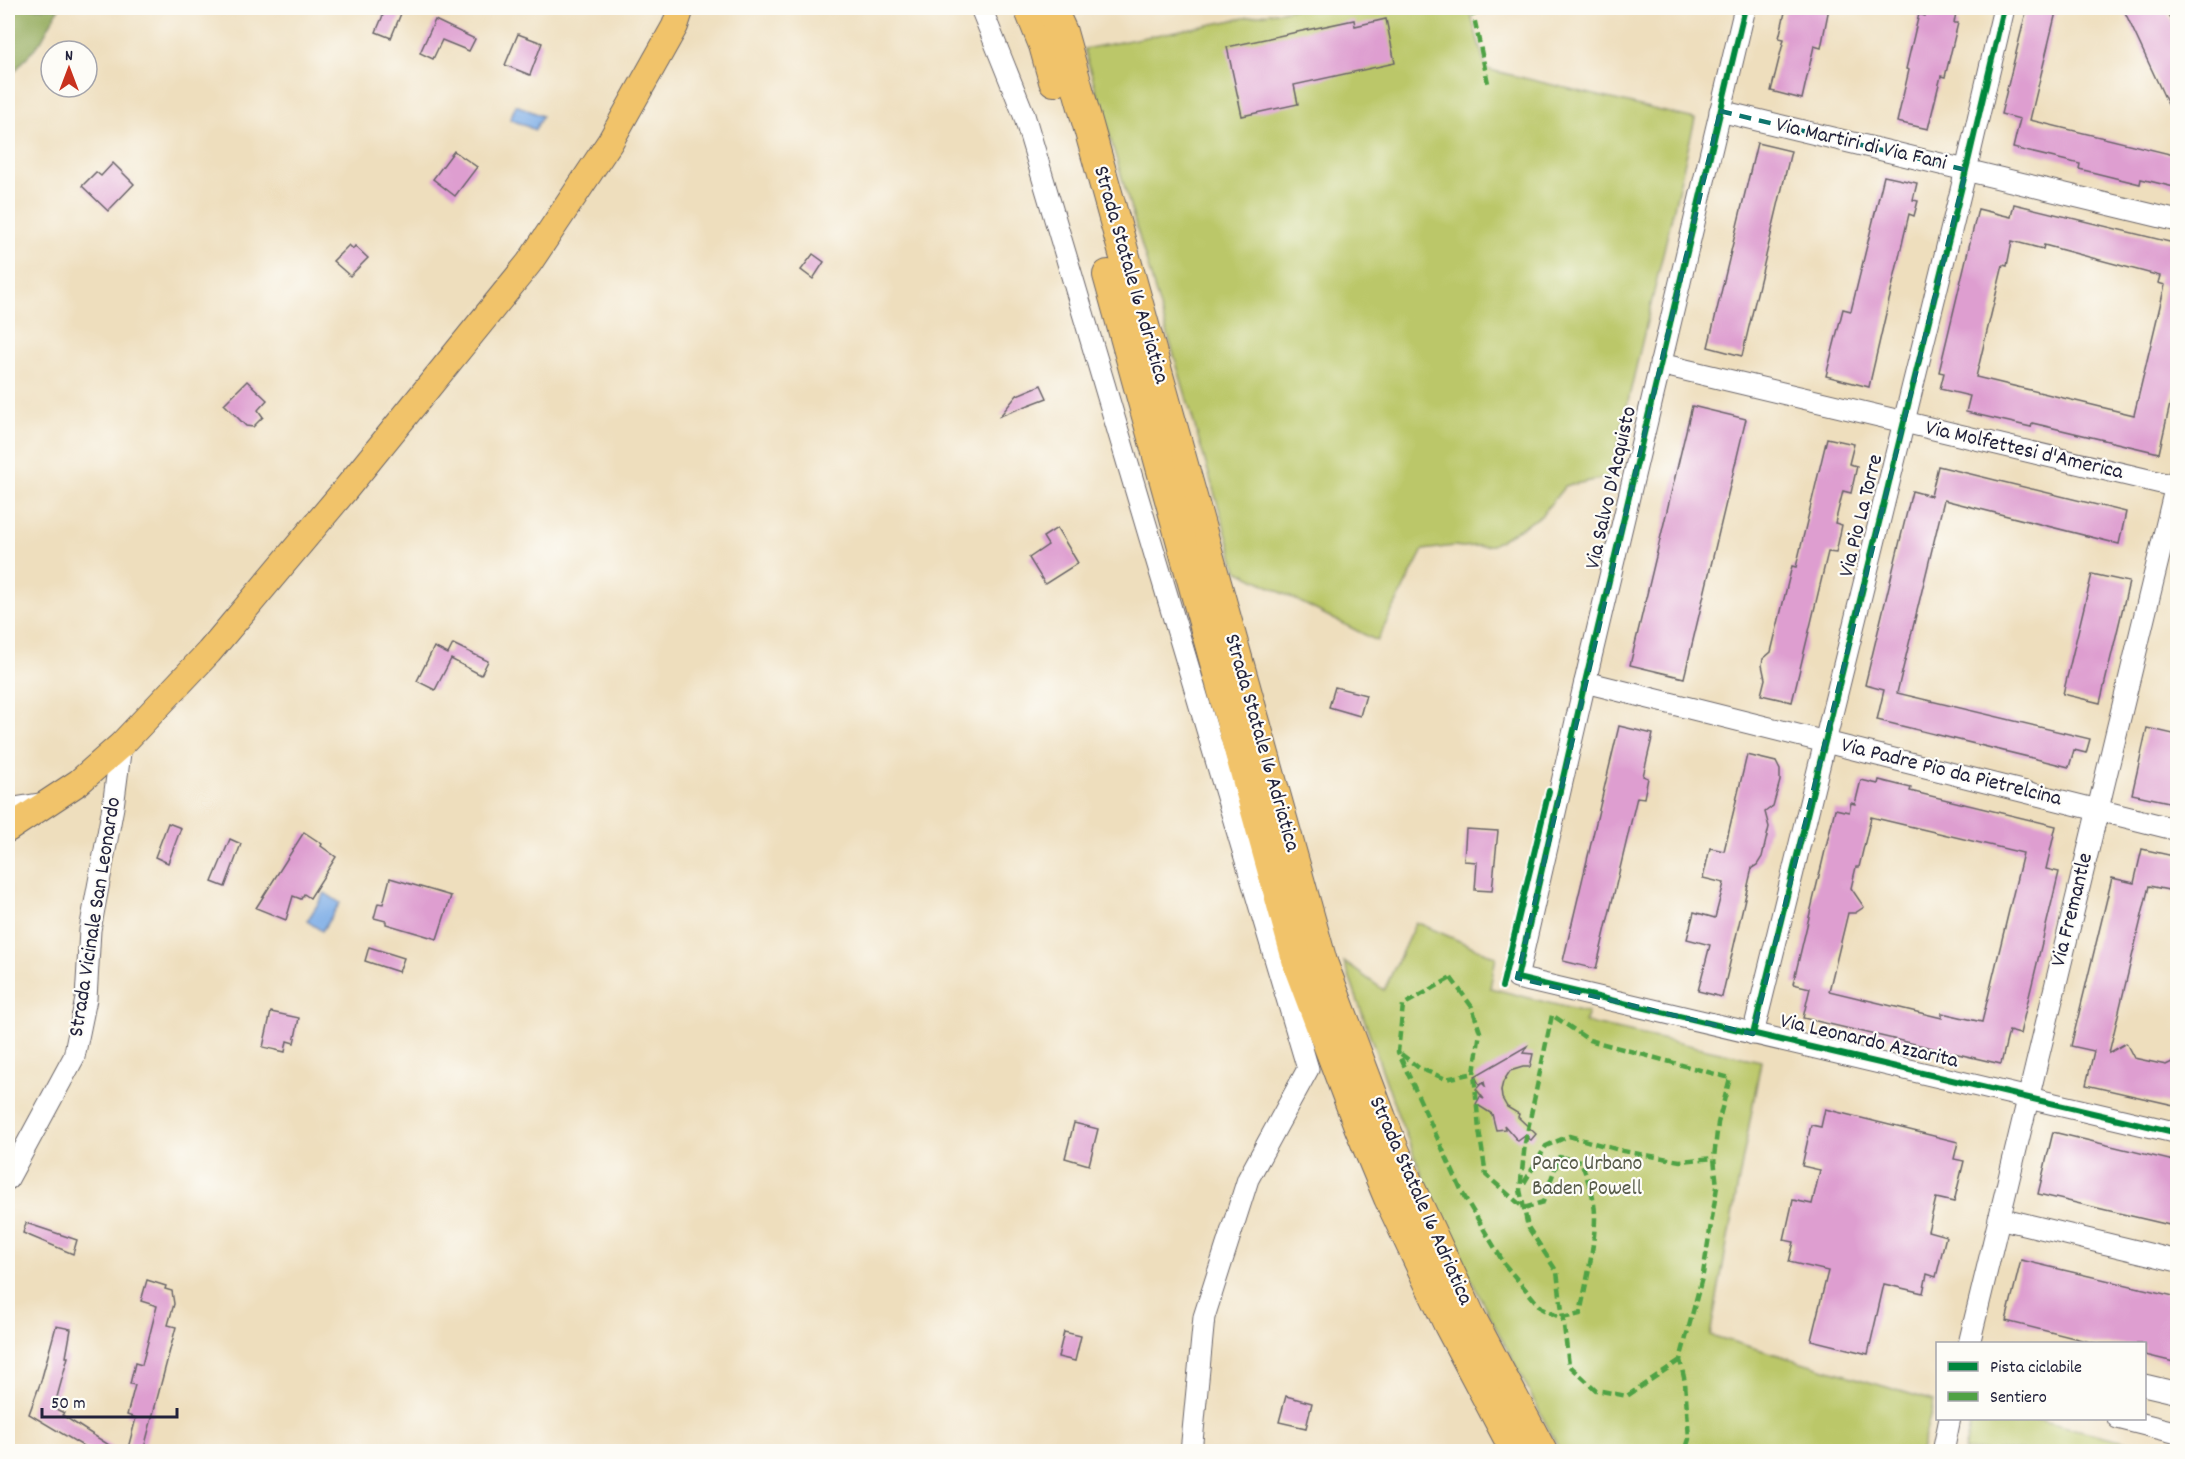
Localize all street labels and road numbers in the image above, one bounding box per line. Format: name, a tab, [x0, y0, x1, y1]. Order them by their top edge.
street label: Via Martiri di Via Fani	[1773, 110, 1949, 180]
street label: Strada Statale 16 Adriatica	[1084, 162, 1176, 388]
street label: Via Salvo D'Acquisto	[1578, 404, 1646, 572]
street label: Via Molfettesi d'America	[1922, 413, 2127, 489]
street label: Via Pio La Torre	[1832, 451, 1892, 581]
street label: Strada Statale 16 Adriatica	[1215, 630, 1307, 856]
street label: Via Padre Pio da Pietrelcina	[1837, 731, 2065, 816]
street label: Strada Vicinale San Leonardo	[62, 795, 130, 1039]
street label: Via Fremantle	[2044, 850, 2102, 970]
street label: Via Leonardo Azzarita	[1777, 1006, 1962, 1078]
street label: Strada Statale 16 Adriatica	[1360, 1092, 1480, 1311]

